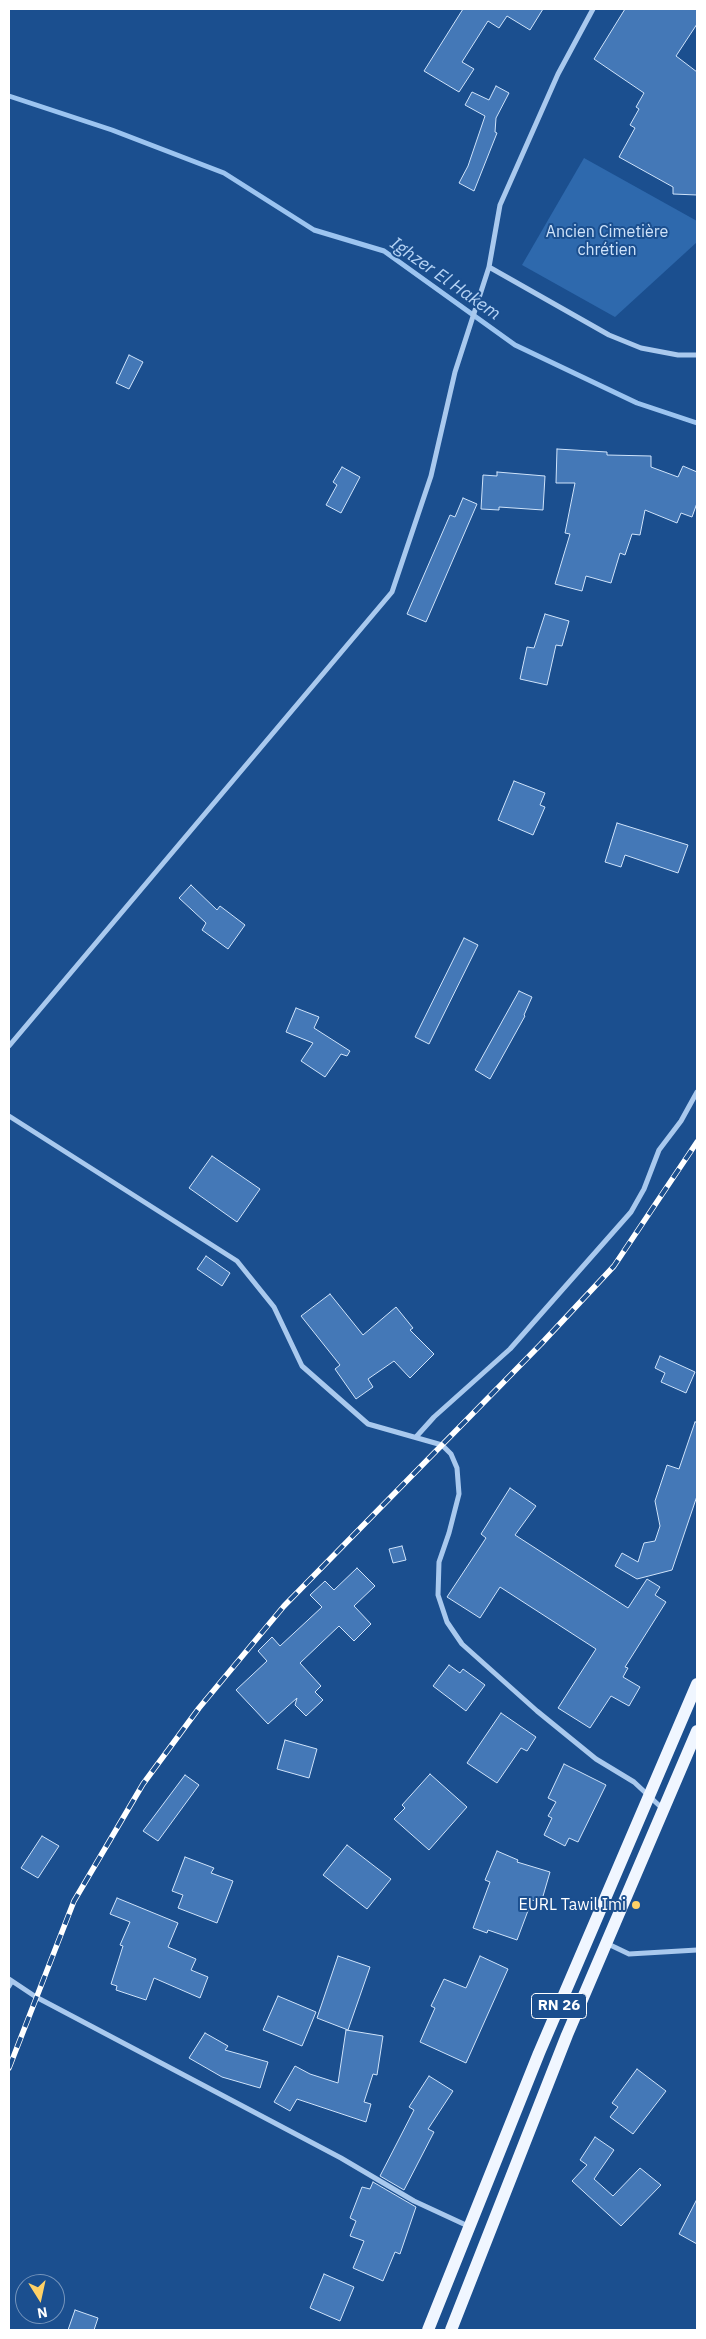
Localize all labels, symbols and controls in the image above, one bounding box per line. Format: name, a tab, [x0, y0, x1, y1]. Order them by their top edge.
park label: Ancien Cimetière chrétien	[546, 222, 668, 260]
water label: Ighzer El Hakem	[386, 233, 504, 325]
place label: EURL Tawil Imi	[518, 1895, 626, 1915]
marker: EURL Tawil Imi	[630, 1899, 642, 1911]
road number: RN 26	[532, 1994, 586, 2018]
north arrow	[15, 2274, 65, 2324]
text: N	[36, 2303, 49, 2323]

